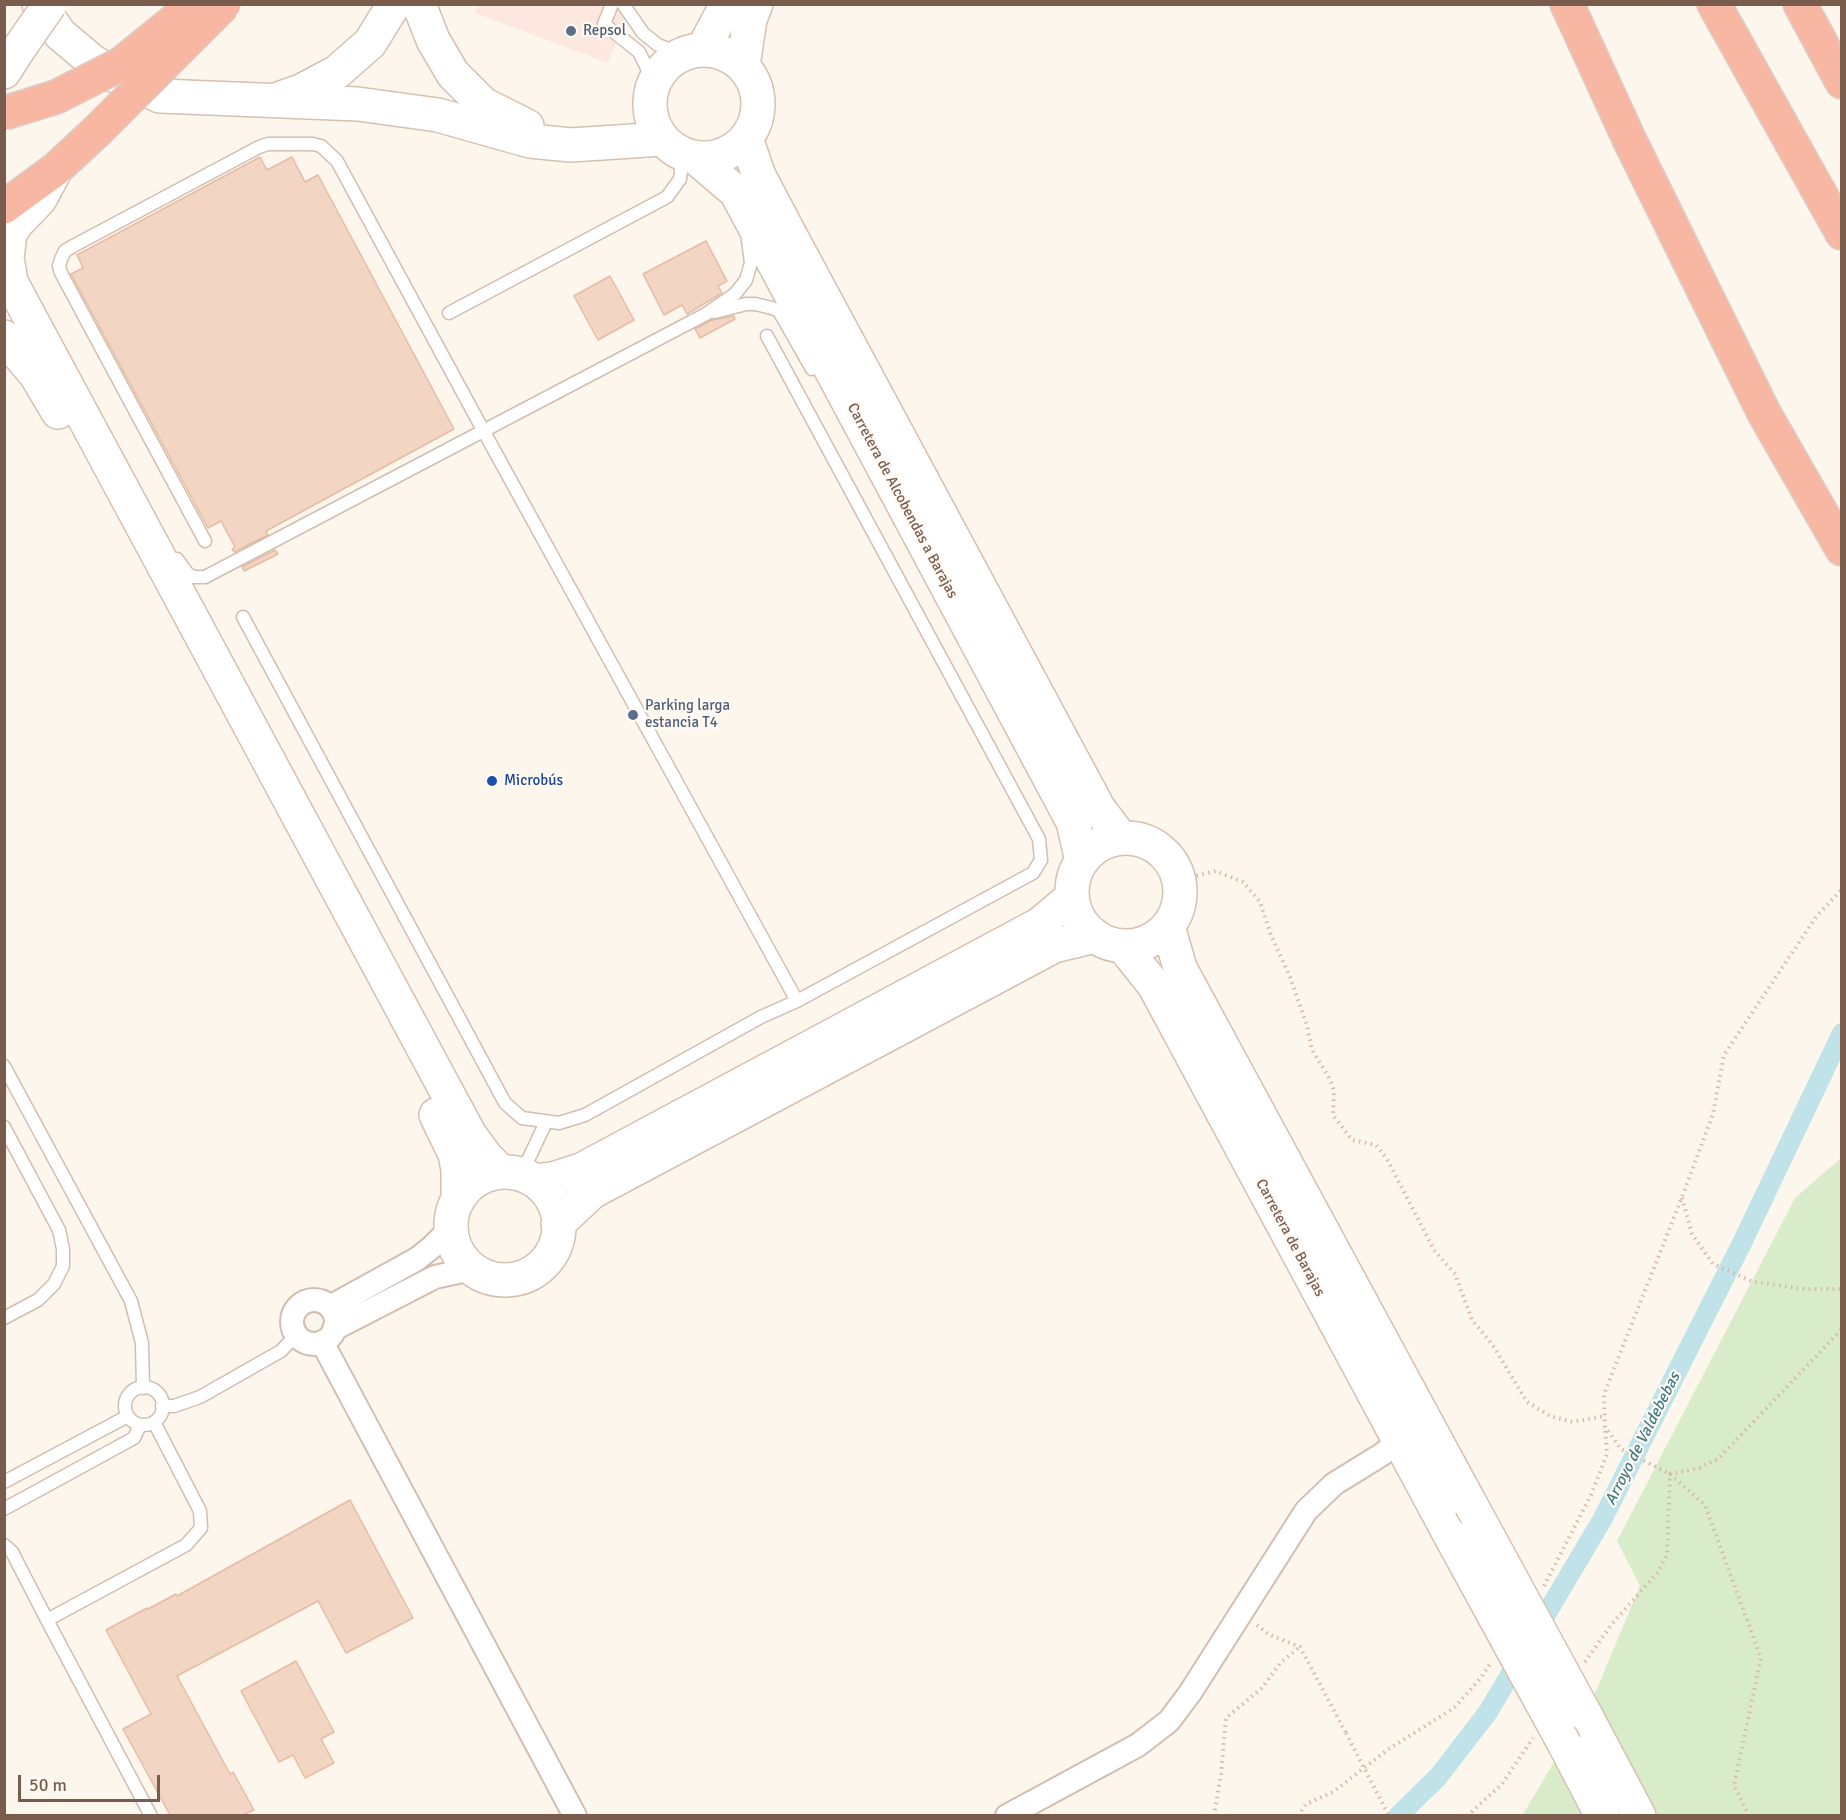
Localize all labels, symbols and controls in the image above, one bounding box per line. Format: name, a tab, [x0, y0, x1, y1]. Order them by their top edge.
place label: Repsol	[583, 22, 626, 40]
marker: Repsol	[564, 24, 578, 38]
street label: Carretera de Alcobendas a Barajas	[843, 400, 961, 602]
place label: Parking larga estancia T4	[645, 697, 730, 732]
marker: Parking larga estancia T4	[626, 708, 640, 722]
place label: Microbús	[504, 772, 563, 790]
marker: Microbús	[485, 774, 499, 788]
street label: Carretera de Barajas	[1251, 1176, 1329, 1300]
water label: Arroyo de Valdebebas	[1601, 1369, 1685, 1509]
scale bar	[21, 1763, 164, 1801]
text: 50 m	[29, 1774, 67, 1796]

